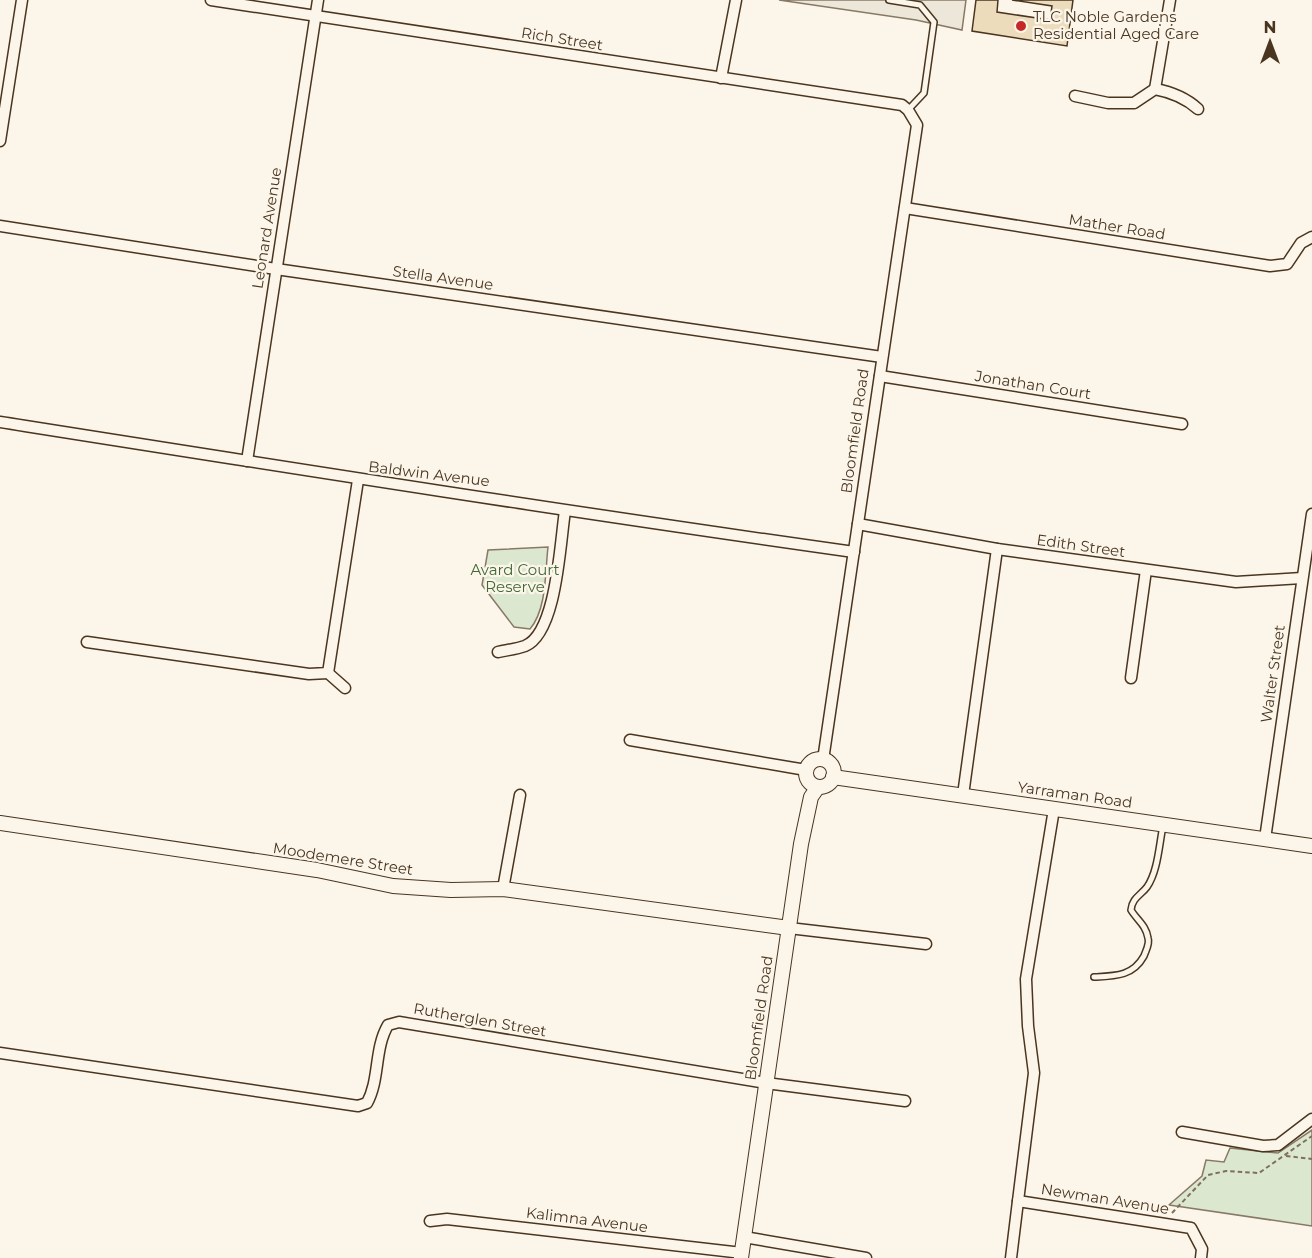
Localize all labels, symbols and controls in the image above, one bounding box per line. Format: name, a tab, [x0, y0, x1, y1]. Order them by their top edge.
place label: TLC Noble Gardens Residential Aged Care	[1033, 7, 1199, 43]
north arrow	[1240, 12, 1300, 72]
text: N	[1264, 18, 1276, 37]
marker: TLC Noble Gardens Residential Aged Care	[1014, 19, 1028, 33]
street label: Rich Street	[520, 23, 604, 54]
street label: Leonard Avenue	[248, 166, 285, 290]
street label: Mather Road	[1067, 209, 1167, 244]
street label: Stella Avenue	[391, 261, 495, 294]
street label: Jonathan Court	[973, 366, 1092, 403]
street label: Bloomfield Road	[836, 367, 873, 494]
street label: Baldwin Avenue	[367, 457, 491, 490]
street label: Edith Street	[1035, 530, 1127, 561]
park label: Avard Court Reserve	[470, 560, 560, 596]
street label: Walter Street	[1256, 624, 1289, 724]
street label: Yarraman Road	[1017, 777, 1134, 812]
street label: Moodemere Street	[272, 838, 414, 879]
street label: Bloomfield Road	[740, 954, 777, 1081]
street label: Rutherglen Street	[412, 998, 548, 1041]
street label: Newman Avenue	[1040, 1179, 1171, 1218]
street label: Kalimna Avenue	[525, 1203, 649, 1236]

